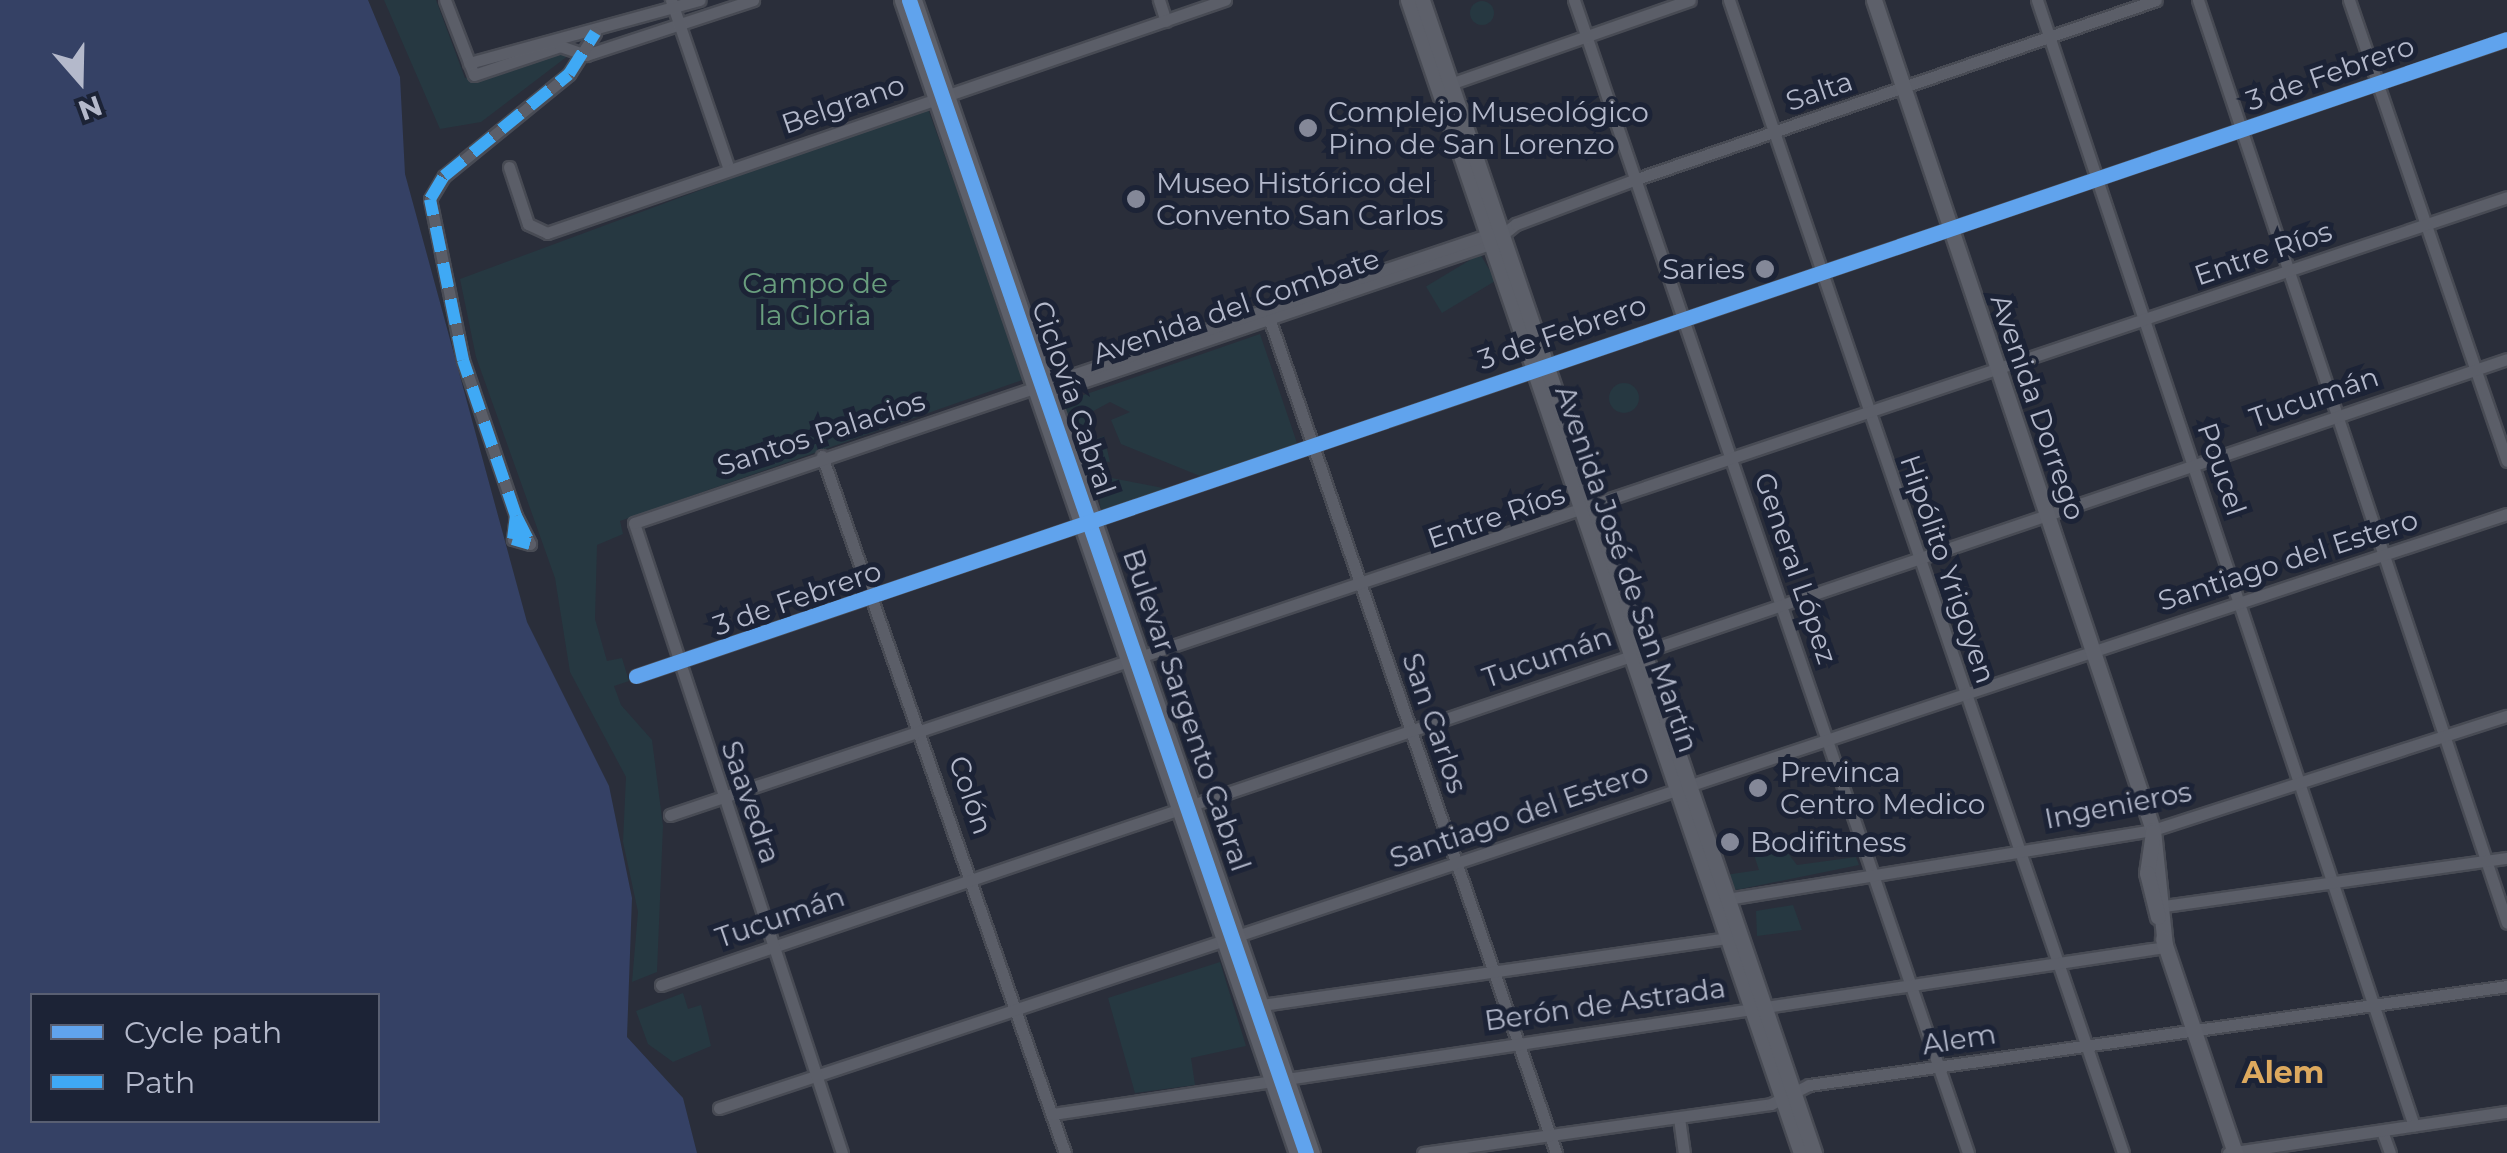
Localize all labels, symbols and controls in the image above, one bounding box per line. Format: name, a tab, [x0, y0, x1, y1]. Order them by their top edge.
street label: 3 de Febrero	[2241, 29, 2419, 117]
north arrow	[30, 30, 130, 130]
street label: Salta	[1781, 64, 1857, 118]
street label: Belgrano	[777, 67, 909, 141]
text: N	[74, 88, 107, 128]
place label: Complejo Museológico Pino de San Lorenzo	[1328, 95, 1649, 161]
marker: Complejo Museológico Pino de San Lorenzo	[1297, 117, 1319, 139]
place label: Museo Histórico del Convento San Carlos	[1156, 166, 1444, 232]
marker: Museo Histórico del Convento San Carlos	[1125, 188, 1147, 210]
street label: Entre Ríos	[2190, 214, 2336, 292]
street label: Avenida del Combate	[1088, 241, 1384, 371]
place label: Saries	[1662, 252, 1745, 286]
marker: Saries	[1754, 258, 1776, 280]
park label: Campo de la Gloria	[742, 266, 888, 332]
street label: 3 de Febrero	[1473, 288, 1651, 376]
street label: Avenida Dorrego	[1984, 290, 2092, 524]
street label: Ciclovía Cabral	[1025, 296, 1123, 500]
street label: Tucumán	[2245, 359, 2383, 435]
street label: Avenida José de San Martín	[1548, 381, 1706, 757]
street label: Santos Palacios	[713, 384, 929, 482]
street label: Poucel	[2190, 418, 2254, 520]
street label: Hipólito Yrigoyen	[1893, 450, 2003, 688]
street label: General López	[1748, 468, 1844, 668]
street label: Entre Ríos	[1423, 477, 1569, 555]
street label: Santiago del Estero	[2154, 502, 2422, 618]
street label: Bulevar Sargento Cabral	[1116, 545, 1258, 875]
street label: 3 de Febrero	[708, 554, 886, 642]
street label: Tucumán	[1478, 619, 1616, 695]
street label: San Carlos	[1395, 649, 1475, 797]
street label: Saavedra	[714, 736, 788, 868]
street label: Colón	[942, 751, 1000, 839]
street label: Santiago del Estero	[1385, 755, 1653, 875]
place label: Previnca Centro Medico	[1780, 755, 1985, 821]
street label: Ingenieros	[2042, 774, 2194, 836]
marker: Previnca Centro Medico	[1745, 775, 1771, 801]
place label: Bodifitness	[1750, 825, 1907, 859]
marker: Bodifitness	[1719, 831, 1741, 853]
street label: Tucumán	[711, 879, 849, 955]
street label: Berón de Astrada	[1482, 970, 1728, 1038]
legend	[30, 993, 380, 1123]
text: Cycle path	[124, 1014, 282, 1051]
street label: Alem	[1920, 1017, 1998, 1061]
district label: Alem	[2242, 1055, 2324, 1091]
text: Path	[124, 1064, 195, 1101]

